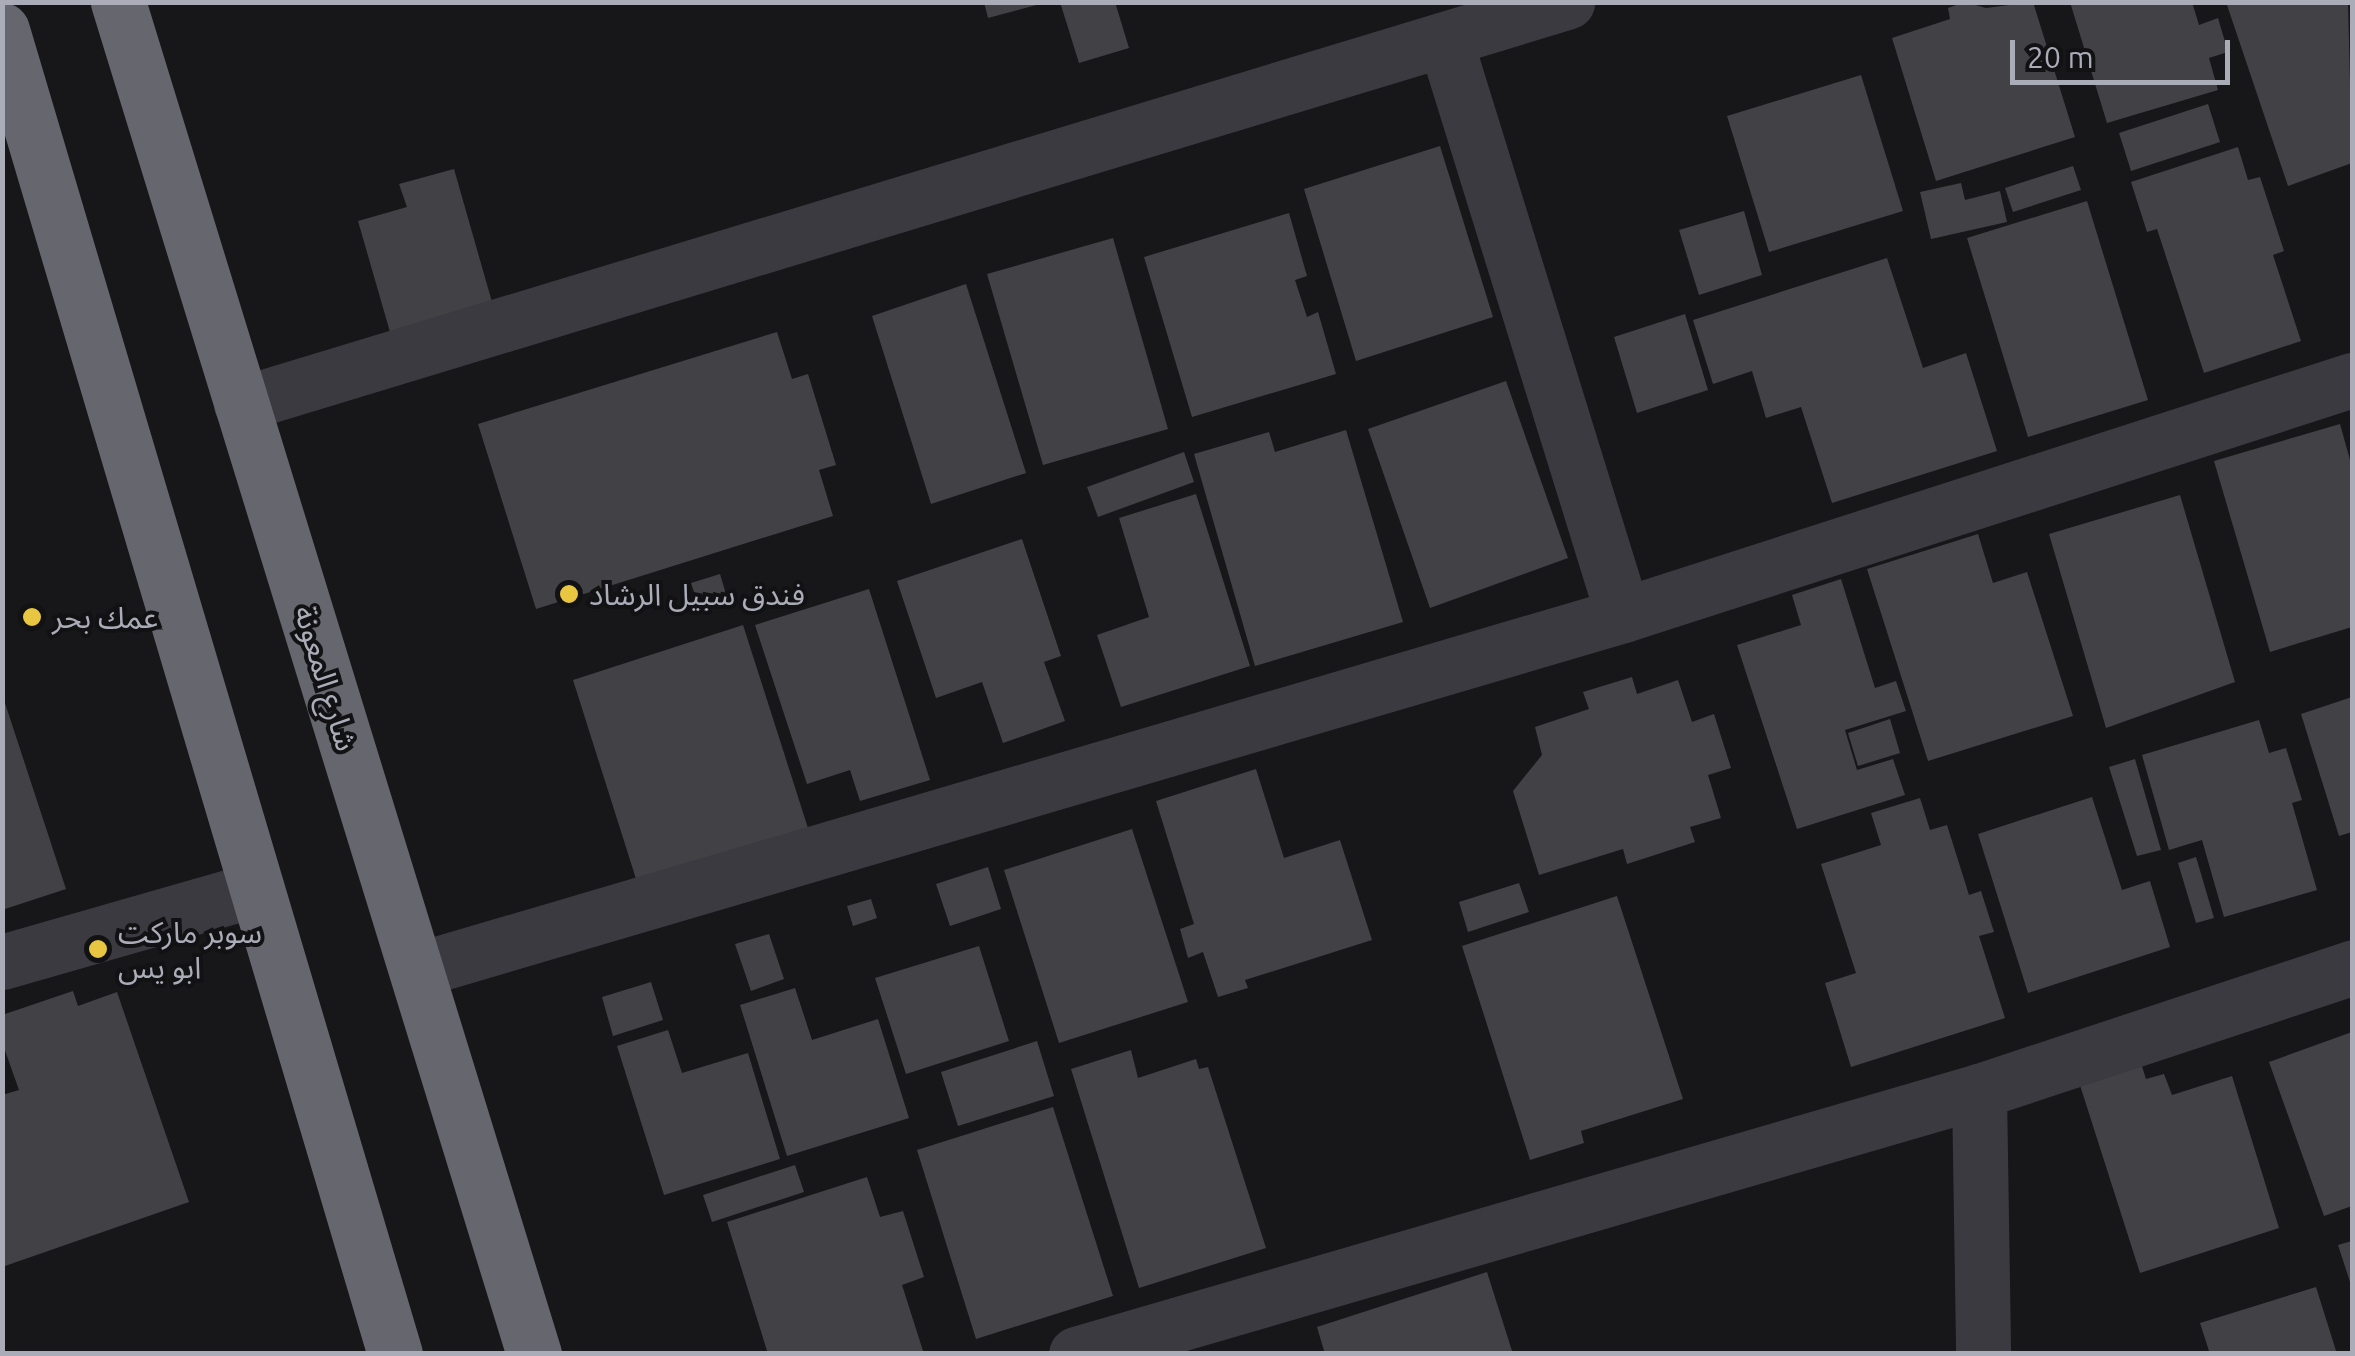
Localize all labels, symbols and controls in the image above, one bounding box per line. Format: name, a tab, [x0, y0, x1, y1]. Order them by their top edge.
scale bar	[2015, 20, 2235, 82]
text: 20 m	[2027, 40, 2094, 74]
place label: فندق سبيل الرشاد	[589, 576, 805, 612]
marker: فندق سبيل الرشاد	[558, 583, 580, 605]
place label: عمك بحر	[52, 599, 158, 635]
street label: شارع المعونة	[287, 601, 365, 755]
marker: عمك بحر	[21, 606, 43, 628]
place label: سوبر ماركت ابو يس	[118, 914, 262, 984]
marker: سوبر ماركت ابو يس	[87, 938, 109, 960]

